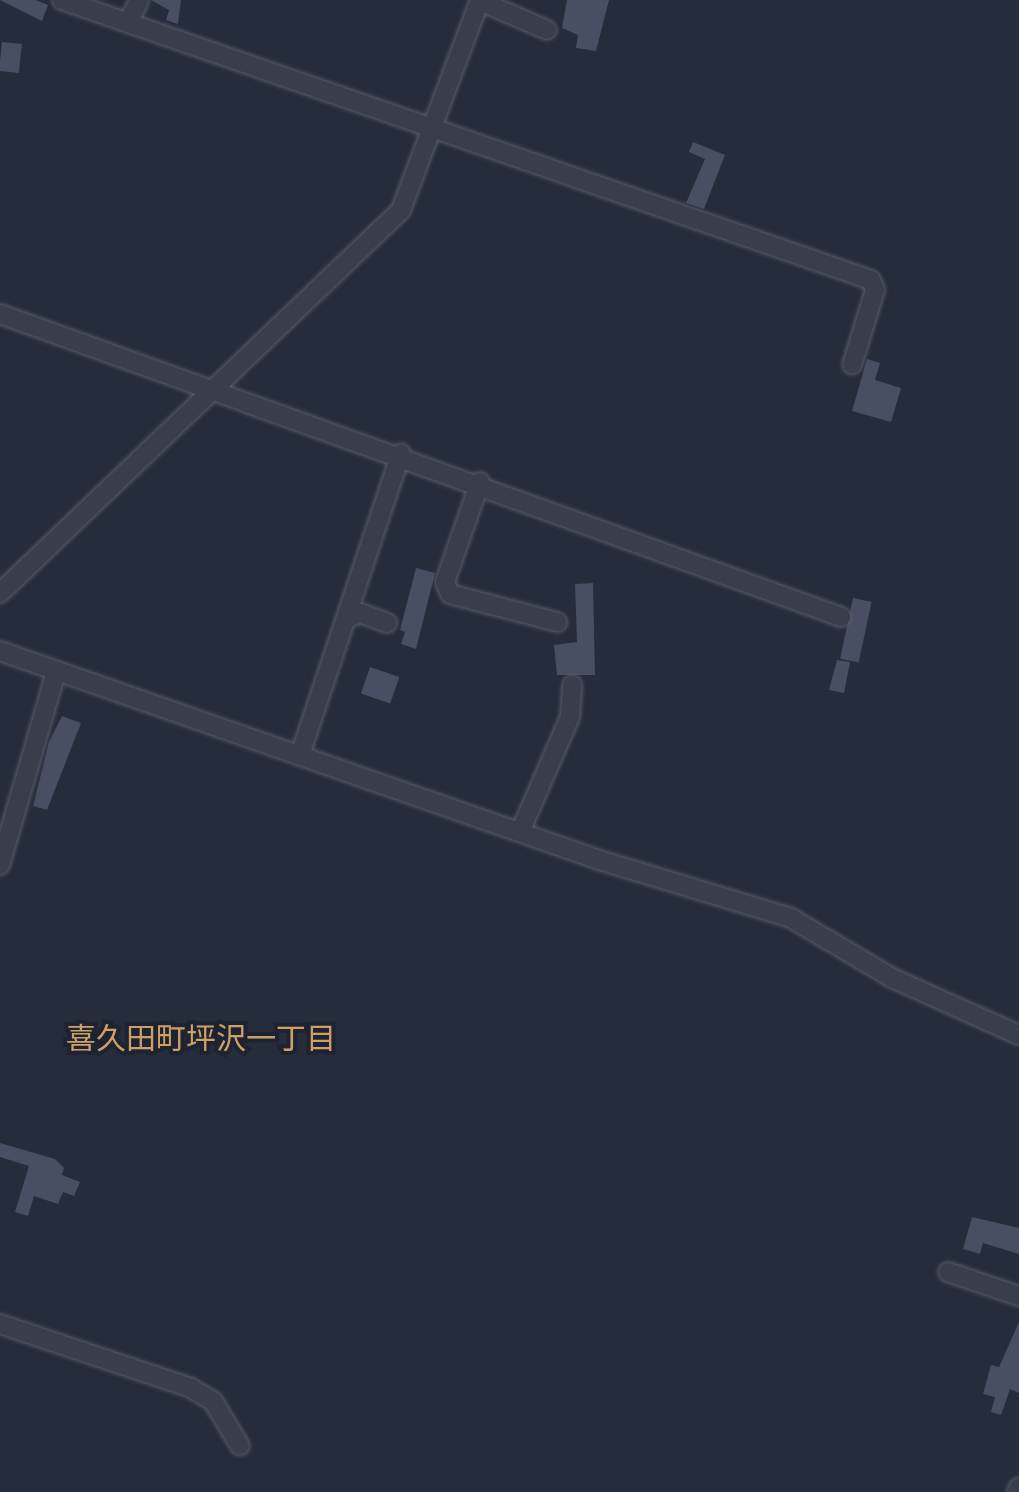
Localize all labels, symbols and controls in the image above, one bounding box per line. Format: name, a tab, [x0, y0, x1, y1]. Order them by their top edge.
district label: 喜久田町坪沢一丁目	[66, 1021, 336, 1057]

